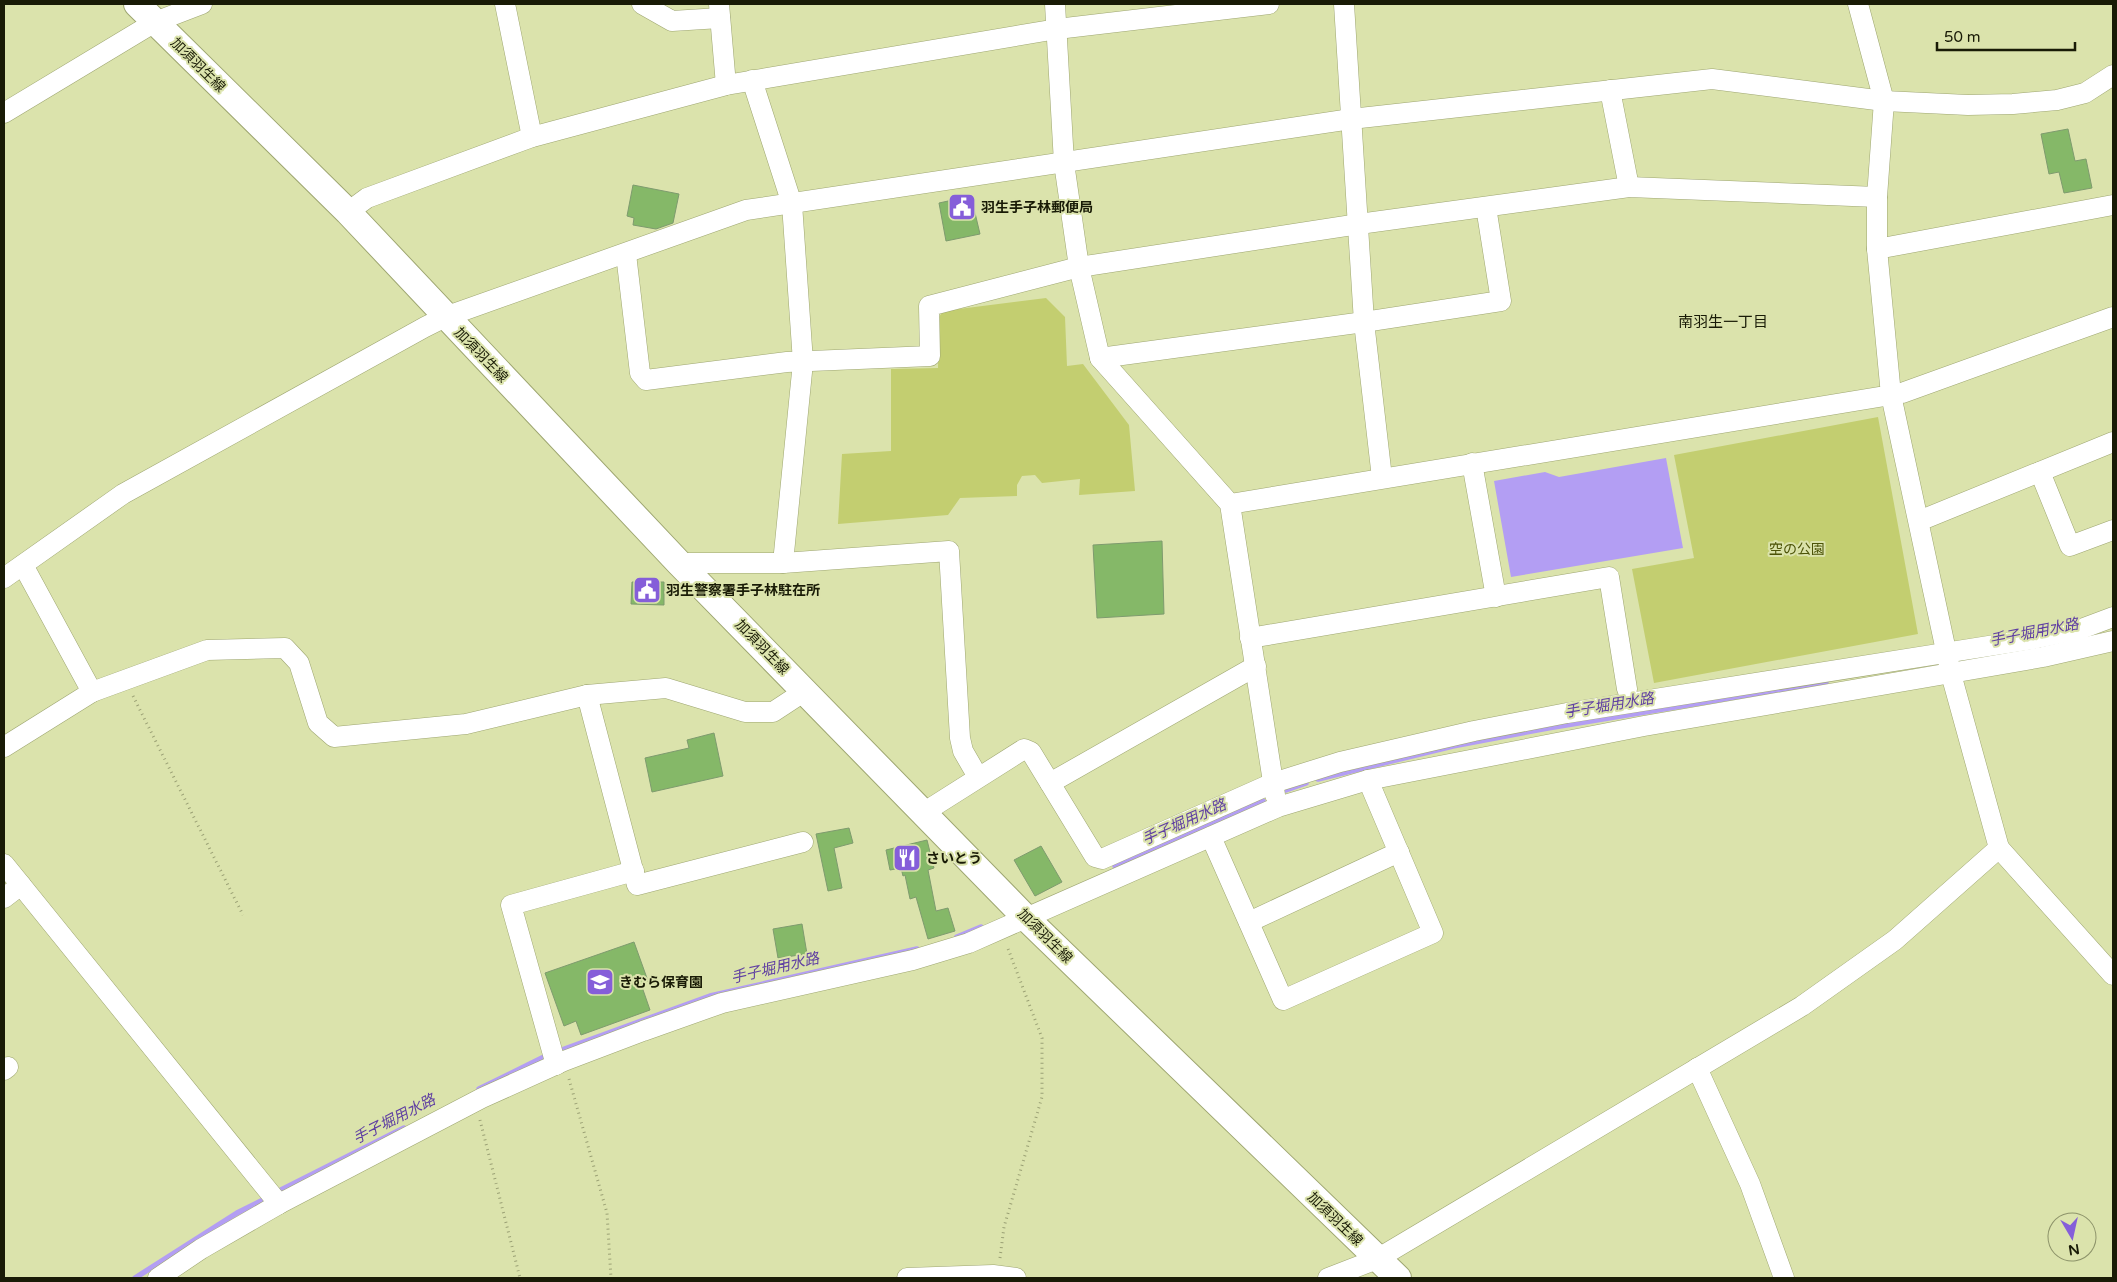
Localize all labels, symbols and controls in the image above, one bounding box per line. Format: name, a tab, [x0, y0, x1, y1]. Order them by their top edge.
scale bar	[1937, 20, 2074, 52]
text: 50 m	[1944, 28, 1981, 46]
street label: 加須羽生線	[167, 34, 229, 96]
public building icon: 羽生手子林郵便局	[947, 192, 977, 222]
place label: 羽生手子林郵便局	[981, 199, 1093, 216]
district label: 南羽生一丁目	[1678, 313, 1768, 331]
street label: 加須羽生線	[451, 324, 511, 386]
park label: 空の公園	[1769, 541, 1825, 558]
public building icon: 羽生警察署手子林駐在所	[632, 575, 662, 605]
place label: 羽生警察署手子林駐在所	[666, 582, 820, 599]
water label: 手子堀用水路	[1988, 614, 2082, 649]
street label: 加須羽生線	[732, 616, 792, 678]
water label: 手子堀用水路	[1563, 689, 1657, 721]
water label: 手子堀用水路	[1139, 795, 1231, 849]
restaurant icon: さいとう	[892, 843, 922, 873]
place label: さいとう	[926, 850, 982, 867]
street label: 加須羽生線	[1014, 905, 1076, 967]
water label: 手子堀用水路	[729, 949, 823, 987]
school or university icon: きむら保育園	[585, 967, 615, 997]
place label: きむら保育園	[619, 974, 703, 991]
water label: 手子堀用水路	[350, 1090, 440, 1147]
street label: 加須羽生線	[1304, 1189, 1366, 1249]
north arrow	[2047, 1212, 2097, 1262]
text: N	[2067, 1240, 2081, 1259]

